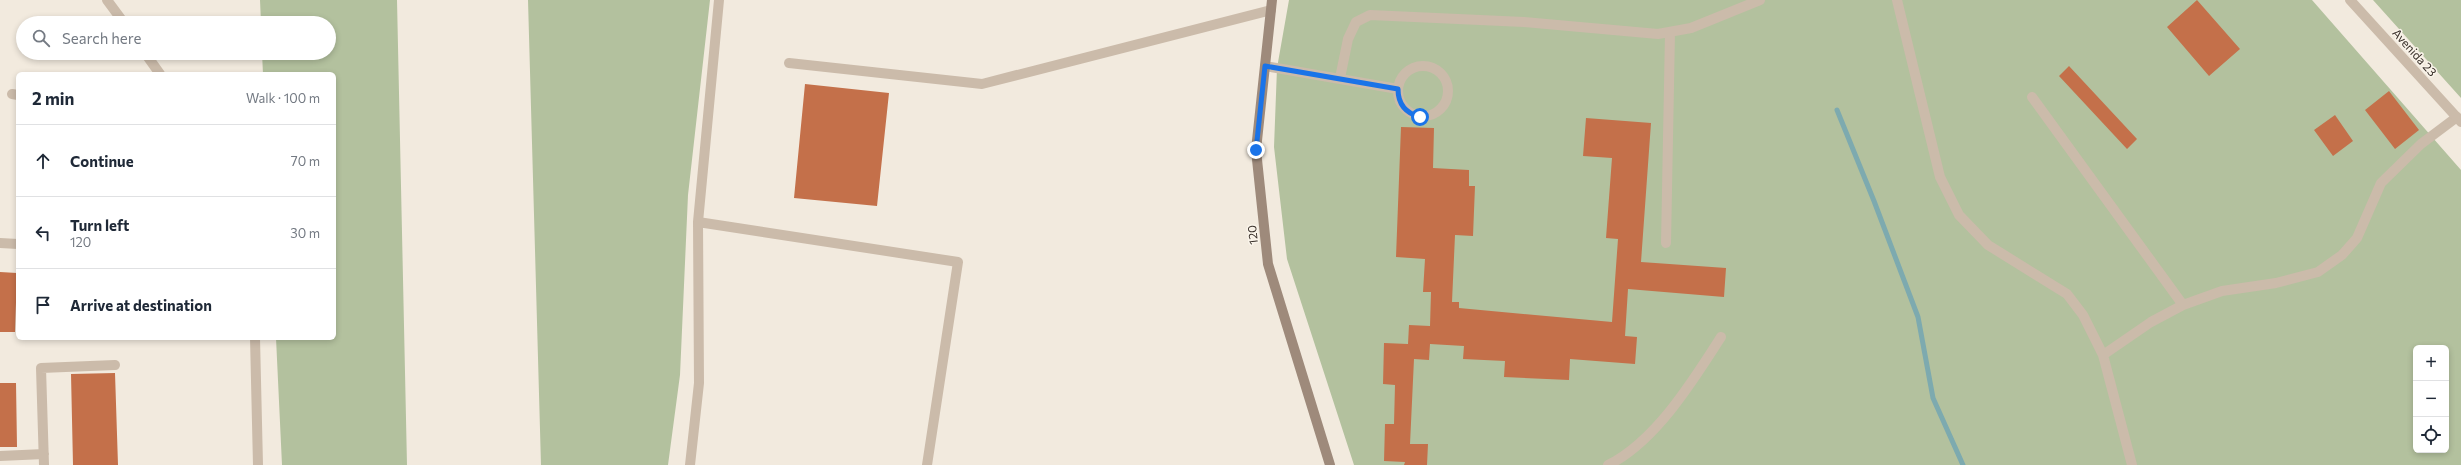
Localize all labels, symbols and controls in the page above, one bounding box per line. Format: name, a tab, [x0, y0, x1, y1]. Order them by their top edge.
search box	[16, 16, 336, 60]
street label: Avenida 23	[2390, 25, 2440, 79]
icon: search	[30, 27, 52, 49]
text: Search here	[62, 29, 141, 47]
text: 2 min	[32, 88, 74, 109]
text: Walk · 100 m	[246, 90, 320, 106]
route start	[1411, 108, 1429, 126]
route end	[1247, 141, 1265, 159]
icon: ahead	[32, 150, 54, 172]
text: Continue	[70, 152, 134, 170]
text: 70 m	[291, 153, 320, 169]
text: Turn left	[70, 216, 129, 234]
icon: left	[32, 222, 54, 244]
street label: 120	[1244, 224, 1260, 245]
text: 30 m	[290, 225, 320, 241]
text: 120	[70, 234, 91, 250]
icon: arrive	[32, 294, 54, 316]
text: Arrive at destination	[70, 296, 212, 314]
map controls	[2413, 345, 2449, 453]
button: +	[2413, 345, 2449, 381]
button: −	[2413, 381, 2449, 417]
button: locate	[2413, 417, 2449, 453]

